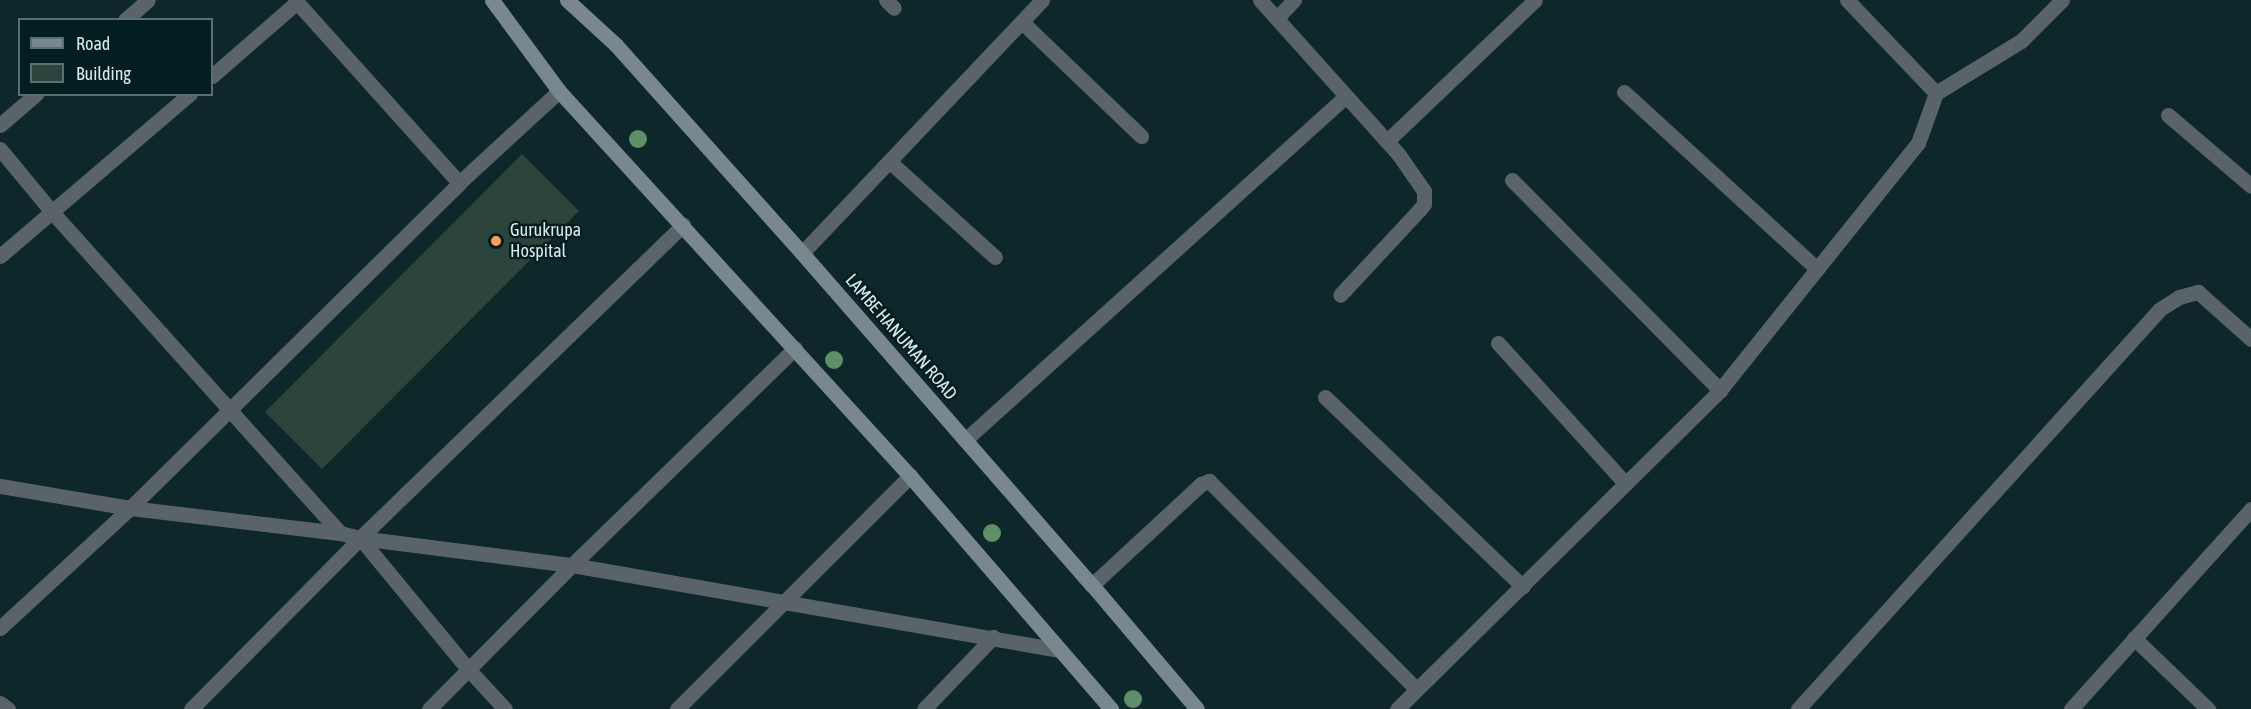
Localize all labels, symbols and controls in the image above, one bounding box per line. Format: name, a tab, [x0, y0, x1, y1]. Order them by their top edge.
legend	[18, 18, 213, 96]
text: Road	[76, 33, 110, 54]
text: Building	[76, 63, 131, 84]
place label: Gurukrupa Hospital	[510, 220, 581, 262]
marker: Gurukrupa Hospital	[487, 232, 505, 250]
street label: LAMBE HANUMAN ROAD	[841, 270, 961, 404]

